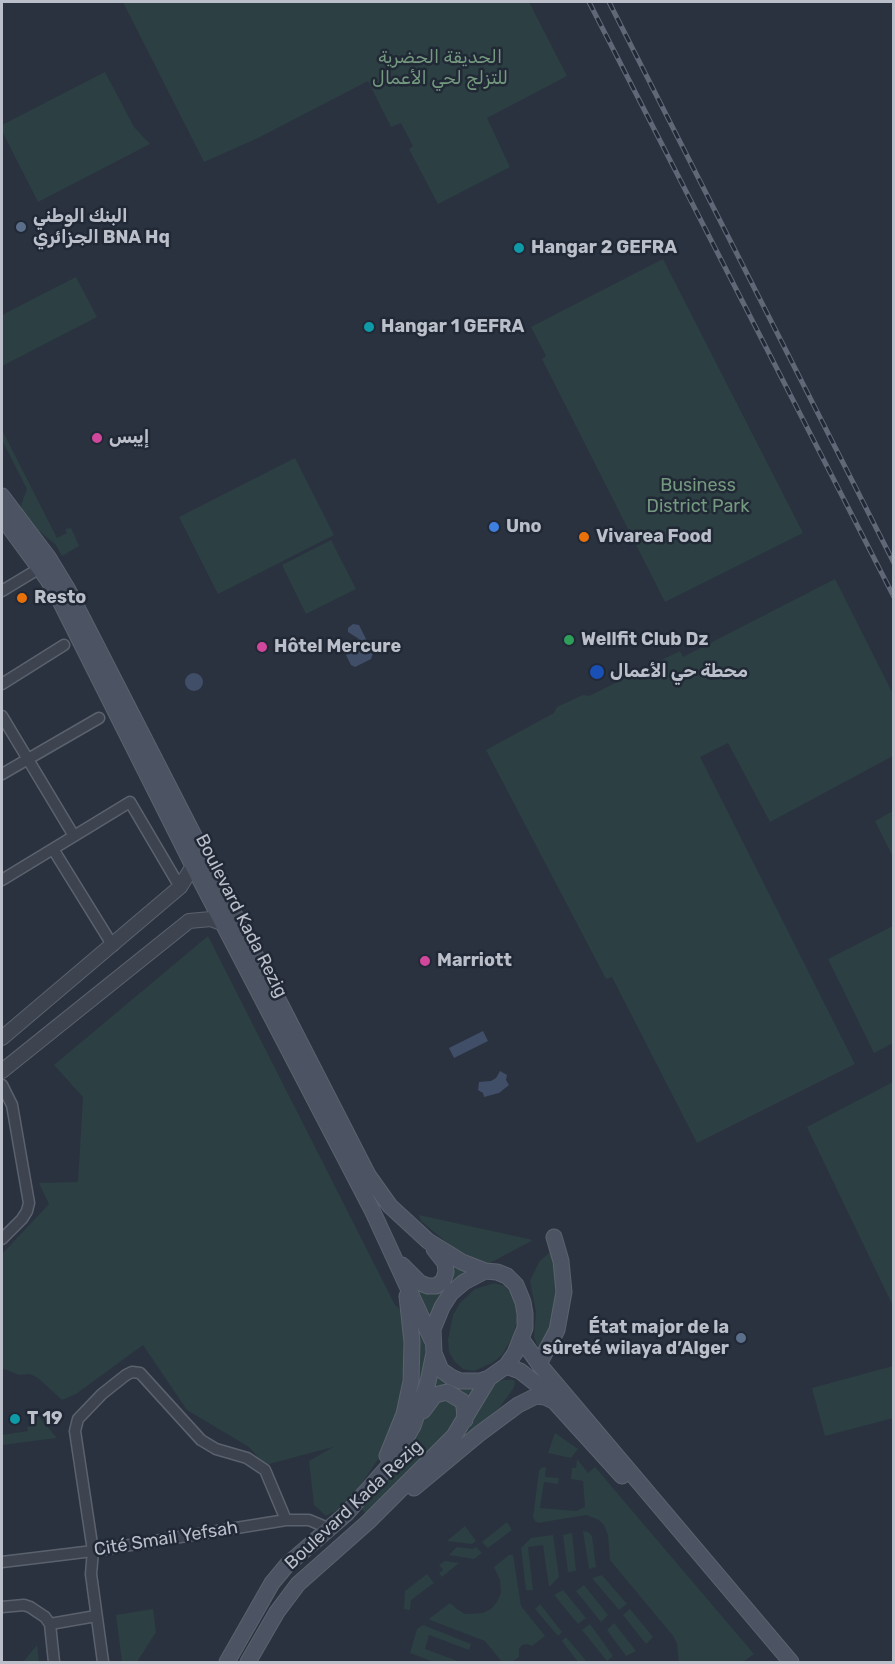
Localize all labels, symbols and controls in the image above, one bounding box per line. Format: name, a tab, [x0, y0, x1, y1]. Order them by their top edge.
park label: الحديقة الحضرية للتزلج لحي الأعمال	[372, 47, 508, 90]
place label: البنك الوطني الجزائري BNA Hq	[33, 206, 170, 248]
marker: البنك الوطني الجزائري BNA Hq	[14, 220, 28, 234]
place label: Hangar 2 GEFRA	[531, 237, 677, 259]
marker: Hangar 2 GEFRA	[512, 241, 526, 255]
place label: Hangar 1 GEFRA	[381, 316, 524, 338]
marker: Hangar 1 GEFRA	[362, 320, 376, 334]
place label: إيبس	[109, 427, 149, 449]
marker: إيبس	[90, 431, 104, 445]
park label: Business District Park	[647, 475, 749, 518]
place label: Uno	[506, 516, 542, 538]
marker: Uno	[487, 520, 501, 534]
place label: Vivarea Food	[596, 526, 712, 548]
marker: Vivarea Food	[577, 530, 591, 544]
place label: Resto	[34, 587, 86, 609]
marker: Resto	[15, 591, 29, 605]
place label: Wellfit Club Dz	[581, 629, 708, 651]
marker: Wellfit Club Dz	[562, 633, 576, 647]
place label: Hôtel Mercure	[274, 636, 401, 658]
marker: Hôtel Mercure	[255, 640, 269, 654]
place label: محطة حي الأعمال	[610, 661, 748, 683]
marker: محطة حي الأعمال	[588, 663, 606, 681]
street label: Boulevard Kada Rezig	[190, 831, 292, 1001]
place label: Marriott	[437, 950, 512, 972]
marker: Marriott	[418, 954, 432, 968]
place label: État major de la sûreté wilaya d’Alger	[542, 1317, 729, 1360]
marker: État major de la sûreté wilaya d’Alger	[734, 1331, 748, 1345]
place label: T 19	[27, 1408, 63, 1430]
marker: T 19	[8, 1412, 22, 1426]
street label: Boulevard Kada Rezig	[281, 1436, 427, 1574]
street label: Cité Smail Yefsah	[93, 1517, 239, 1561]

